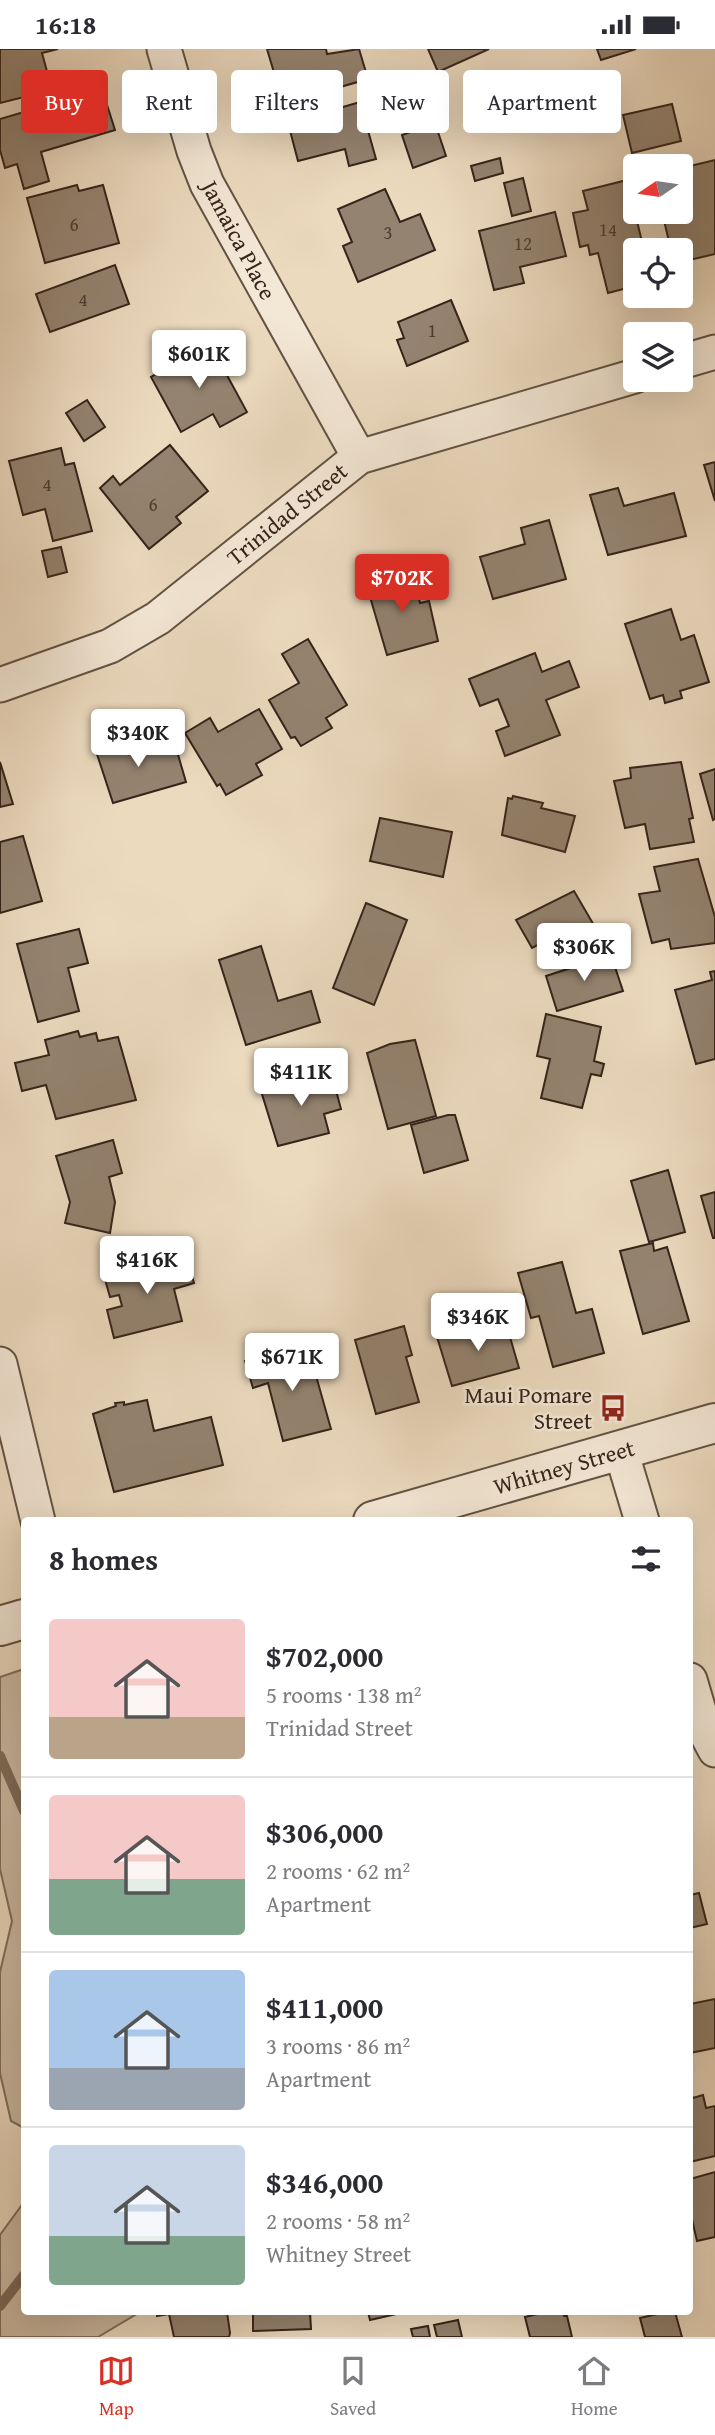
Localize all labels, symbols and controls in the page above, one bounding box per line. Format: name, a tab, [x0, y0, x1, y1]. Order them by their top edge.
text: 16:18	[35, 5, 96, 44]
chip: Buy	[21, 70, 108, 133]
chip: Rent	[122, 70, 217, 133]
chip: Filters	[231, 70, 343, 133]
chip: New	[357, 70, 449, 133]
chip: Apartment	[463, 70, 621, 133]
north arrow	[623, 154, 693, 224]
map controls	[623, 154, 693, 392]
street label: Jamaica Place	[193, 172, 285, 305]
house number: 6	[69, 210, 79, 238]
house number: 14	[599, 215, 617, 243]
house number: 3	[383, 218, 393, 246]
house number: 12	[514, 229, 532, 257]
button: locate	[623, 238, 693, 308]
house number: 4	[78, 285, 88, 313]
house number: 1	[427, 316, 437, 344]
button: layers	[623, 322, 693, 392]
pin: $601K	[150, 331, 248, 390]
text: $601K	[168, 336, 230, 369]
street label: Trinidad Street	[219, 455, 354, 573]
house number: 4	[42, 470, 52, 498]
house number: 6	[148, 490, 158, 518]
pin: $702K	[353, 554, 451, 614]
text: $702K	[371, 560, 433, 593]
pin: $340K	[89, 709, 187, 769]
text: $340K	[107, 715, 169, 748]
pin: $306K	[535, 923, 633, 983]
text: $306K	[553, 929, 615, 962]
pin: $411K	[252, 1049, 350, 1108]
text: $411K	[270, 1054, 332, 1087]
pin: $416K	[98, 1237, 196, 1296]
text: $416K	[116, 1242, 178, 1275]
pin: $346K	[429, 1293, 527, 1353]
text: $346K	[447, 1299, 509, 1332]
pin: $671K	[243, 1333, 341, 1393]
text: $671K	[261, 1339, 323, 1372]
place label: Maui Pomare Street	[465, 1378, 592, 1437]
bus stop icon: Maui Pomare Street	[598, 1393, 628, 1423]
street label: Whitney Street	[489, 1431, 638, 1502]
text: 8 homes	[49, 1537, 158, 1581]
icon: filters	[627, 1540, 665, 1578]
text: $702,000	[266, 1634, 383, 1678]
icon: home	[105, 1647, 189, 1731]
text: 5 rooms · 138 m²	[266, 1678, 421, 1711]
text: Trinidad Street	[266, 1711, 413, 1744]
text: $306,000	[266, 1810, 383, 1854]
icon: home	[105, 1823, 189, 1907]
text: 2 rooms · 62 m²	[266, 1854, 410, 1887]
text: Apartment	[266, 1887, 371, 1920]
text: $411,000	[266, 1985, 383, 2029]
icon: home	[105, 1998, 189, 2082]
text: 3 rooms · 86 m²	[266, 2029, 410, 2062]
text: Apartment	[266, 2062, 371, 2095]
text: $346,000	[266, 2160, 383, 2204]
icon: home	[105, 2173, 189, 2257]
text: 2 rooms · 58 m²	[266, 2204, 410, 2237]
text: Whitney Street	[266, 2237, 411, 2270]
tab: Map	[97, 2352, 135, 2422]
tab: Saved	[330, 2352, 376, 2422]
tab: Home	[571, 2352, 618, 2422]

